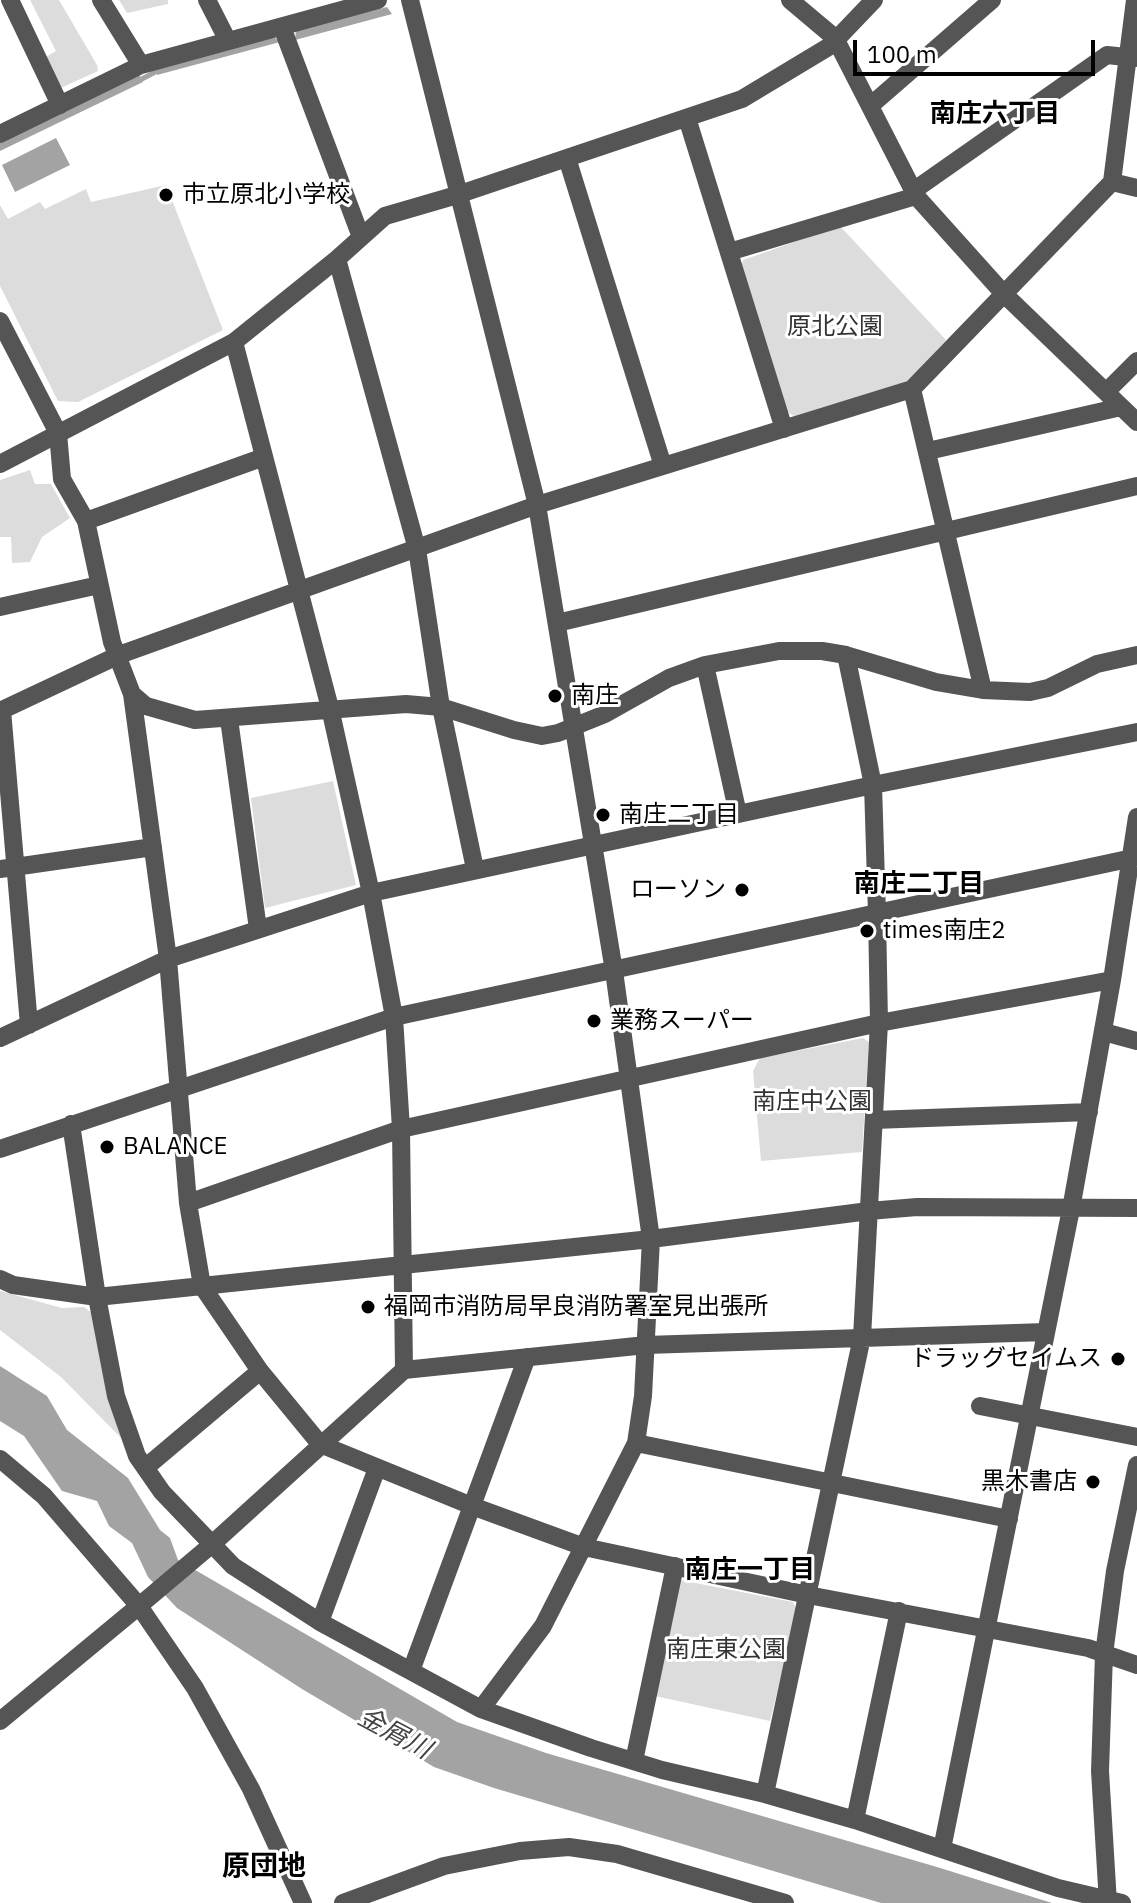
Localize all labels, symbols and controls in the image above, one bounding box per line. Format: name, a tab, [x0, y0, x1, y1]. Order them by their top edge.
scale bar	[857, 24, 1099, 74]
text: 100 m	[867, 38, 937, 70]
district label: 南庄六丁目	[930, 98, 1060, 130]
place label: 市立原北小学校	[182, 181, 350, 209]
marker: 市立原北小学校	[157, 186, 175, 204]
park label: 原北公園	[787, 313, 883, 341]
place label: 南庄	[571, 682, 619, 710]
marker: 南庄	[546, 687, 564, 705]
place label: 南庄二丁目	[619, 801, 739, 829]
marker: 南庄二丁目	[594, 806, 612, 824]
district label: 南庄二丁目	[854, 868, 984, 900]
place label: ローソン	[630, 876, 726, 904]
marker: ローソン	[733, 881, 751, 899]
place label: times南庄2	[883, 917, 1006, 945]
marker: times南庄2	[858, 922, 876, 940]
place label: 業務スーパー	[610, 1007, 754, 1035]
marker: 業務スーパー	[585, 1012, 603, 1030]
park label: 南庄中公園	[752, 1088, 872, 1116]
place label: BALANCE	[123, 1133, 228, 1161]
marker: BALANCE	[98, 1138, 116, 1156]
place label: 福岡市消防局早良消防署室見出張所	[384, 1293, 768, 1321]
marker: 福岡市消防局早良消防署室見出張所	[359, 1298, 377, 1316]
place label: ドラッグセイムス	[910, 1345, 1102, 1373]
marker: ドラッグセイムス	[1109, 1350, 1127, 1368]
place label: 黒木書店	[981, 1468, 1077, 1496]
marker: 黒木書店	[1084, 1473, 1102, 1491]
district label: 南庄一丁目	[685, 1554, 815, 1586]
park label: 南庄東公園	[666, 1636, 786, 1664]
water label: 金屑川	[352, 1702, 436, 1766]
district label: 原団地	[222, 1850, 306, 1884]

